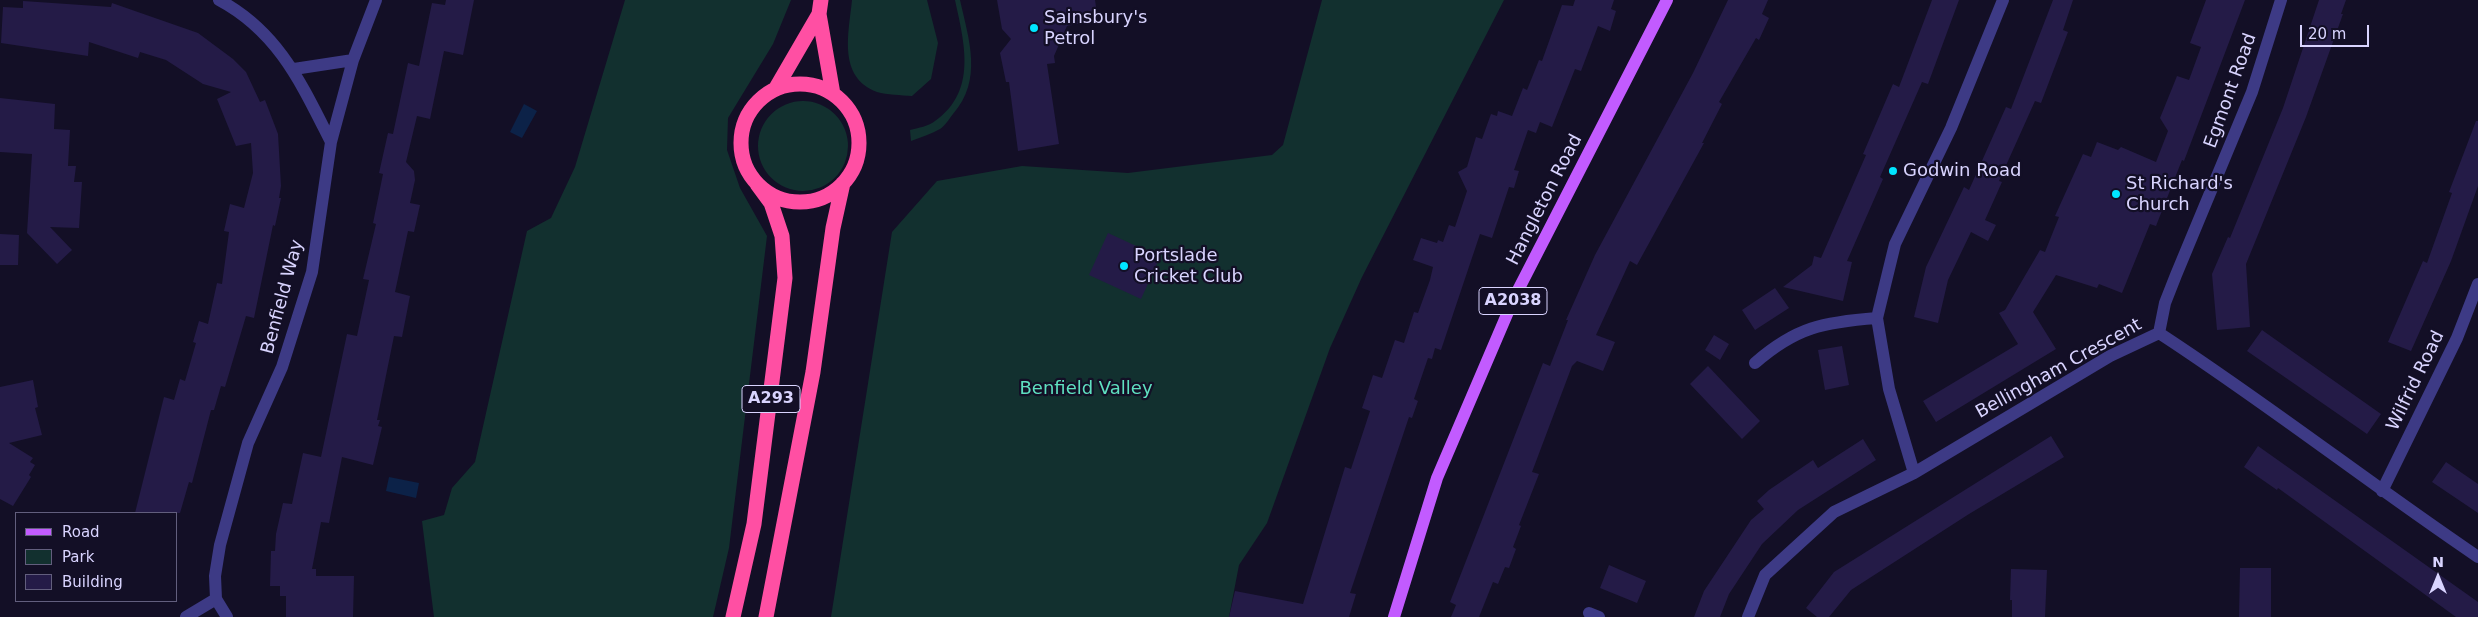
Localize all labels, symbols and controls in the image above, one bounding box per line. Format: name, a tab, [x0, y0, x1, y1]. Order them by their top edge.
place label: Sainsbury's Petrol	[1044, 7, 1147, 50]
scale bar	[2303, 15, 2372, 47]
marker: Sainsbury's Petrol	[1028, 22, 1040, 34]
text: 20 m	[2308, 25, 2346, 43]
street label: Egmont Road	[2200, 31, 2262, 151]
street label: Hangleton Road	[1503, 131, 1587, 269]
place label: Godwin Road	[1903, 160, 2021, 182]
marker: Godwin Road	[1887, 165, 1899, 177]
place label: St Richard's Church	[2126, 173, 2233, 215]
marker: St Richard's Church	[2110, 188, 2122, 200]
street label: Benfield Way	[257, 237, 309, 357]
place label: Portslade Cricket Club	[1134, 245, 1243, 288]
marker: Portslade Cricket Club	[1118, 260, 1130, 272]
road number: A2038	[1479, 288, 1547, 314]
street label: Bellingham Crescent	[1972, 314, 2146, 424]
street label: Wilfrid Road	[2383, 328, 2449, 434]
park label: Benfield Valley	[1019, 378, 1153, 400]
road number: A293	[742, 386, 800, 412]
legend	[15, 512, 178, 602]
text: Road	[62, 523, 100, 541]
text: Park	[62, 548, 94, 566]
north arrow	[2413, 552, 2463, 602]
text: N	[2432, 554, 2444, 570]
text: Building	[62, 573, 123, 591]

